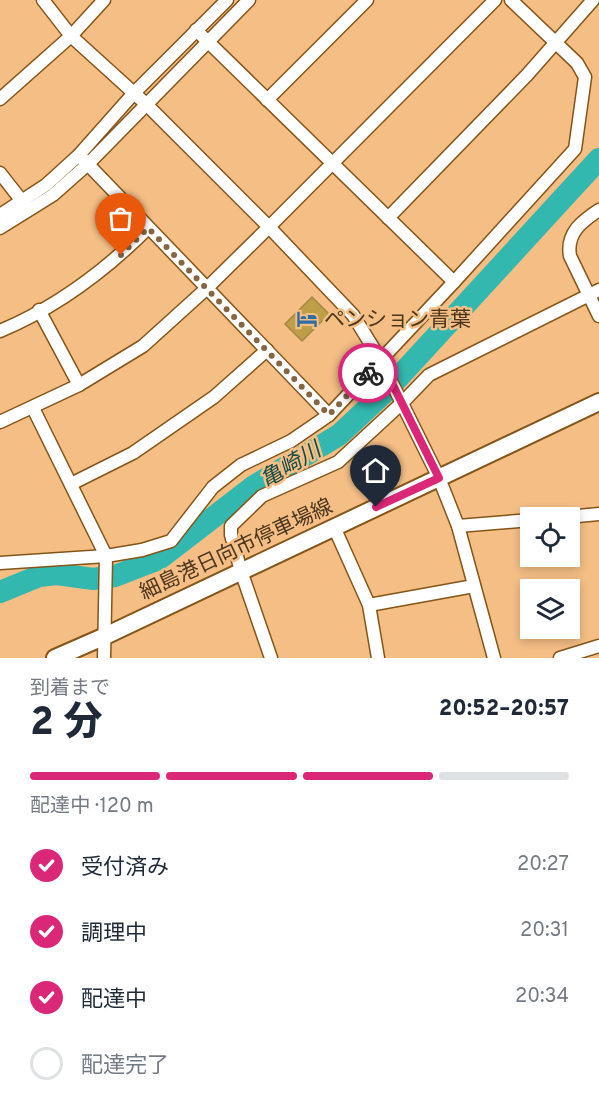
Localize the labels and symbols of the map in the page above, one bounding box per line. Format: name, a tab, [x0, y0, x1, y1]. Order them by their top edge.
pin	[95, 193, 146, 255]
hotel icon: ペンション青葉	[295, 307, 319, 331]
place label: ペンション青葉	[324, 307, 471, 334]
courier	[338, 343, 398, 403]
water label: 亀崎川	[256, 437, 328, 495]
pin	[350, 445, 401, 507]
street label: 細島港日向市停車場線	[136, 494, 338, 607]

